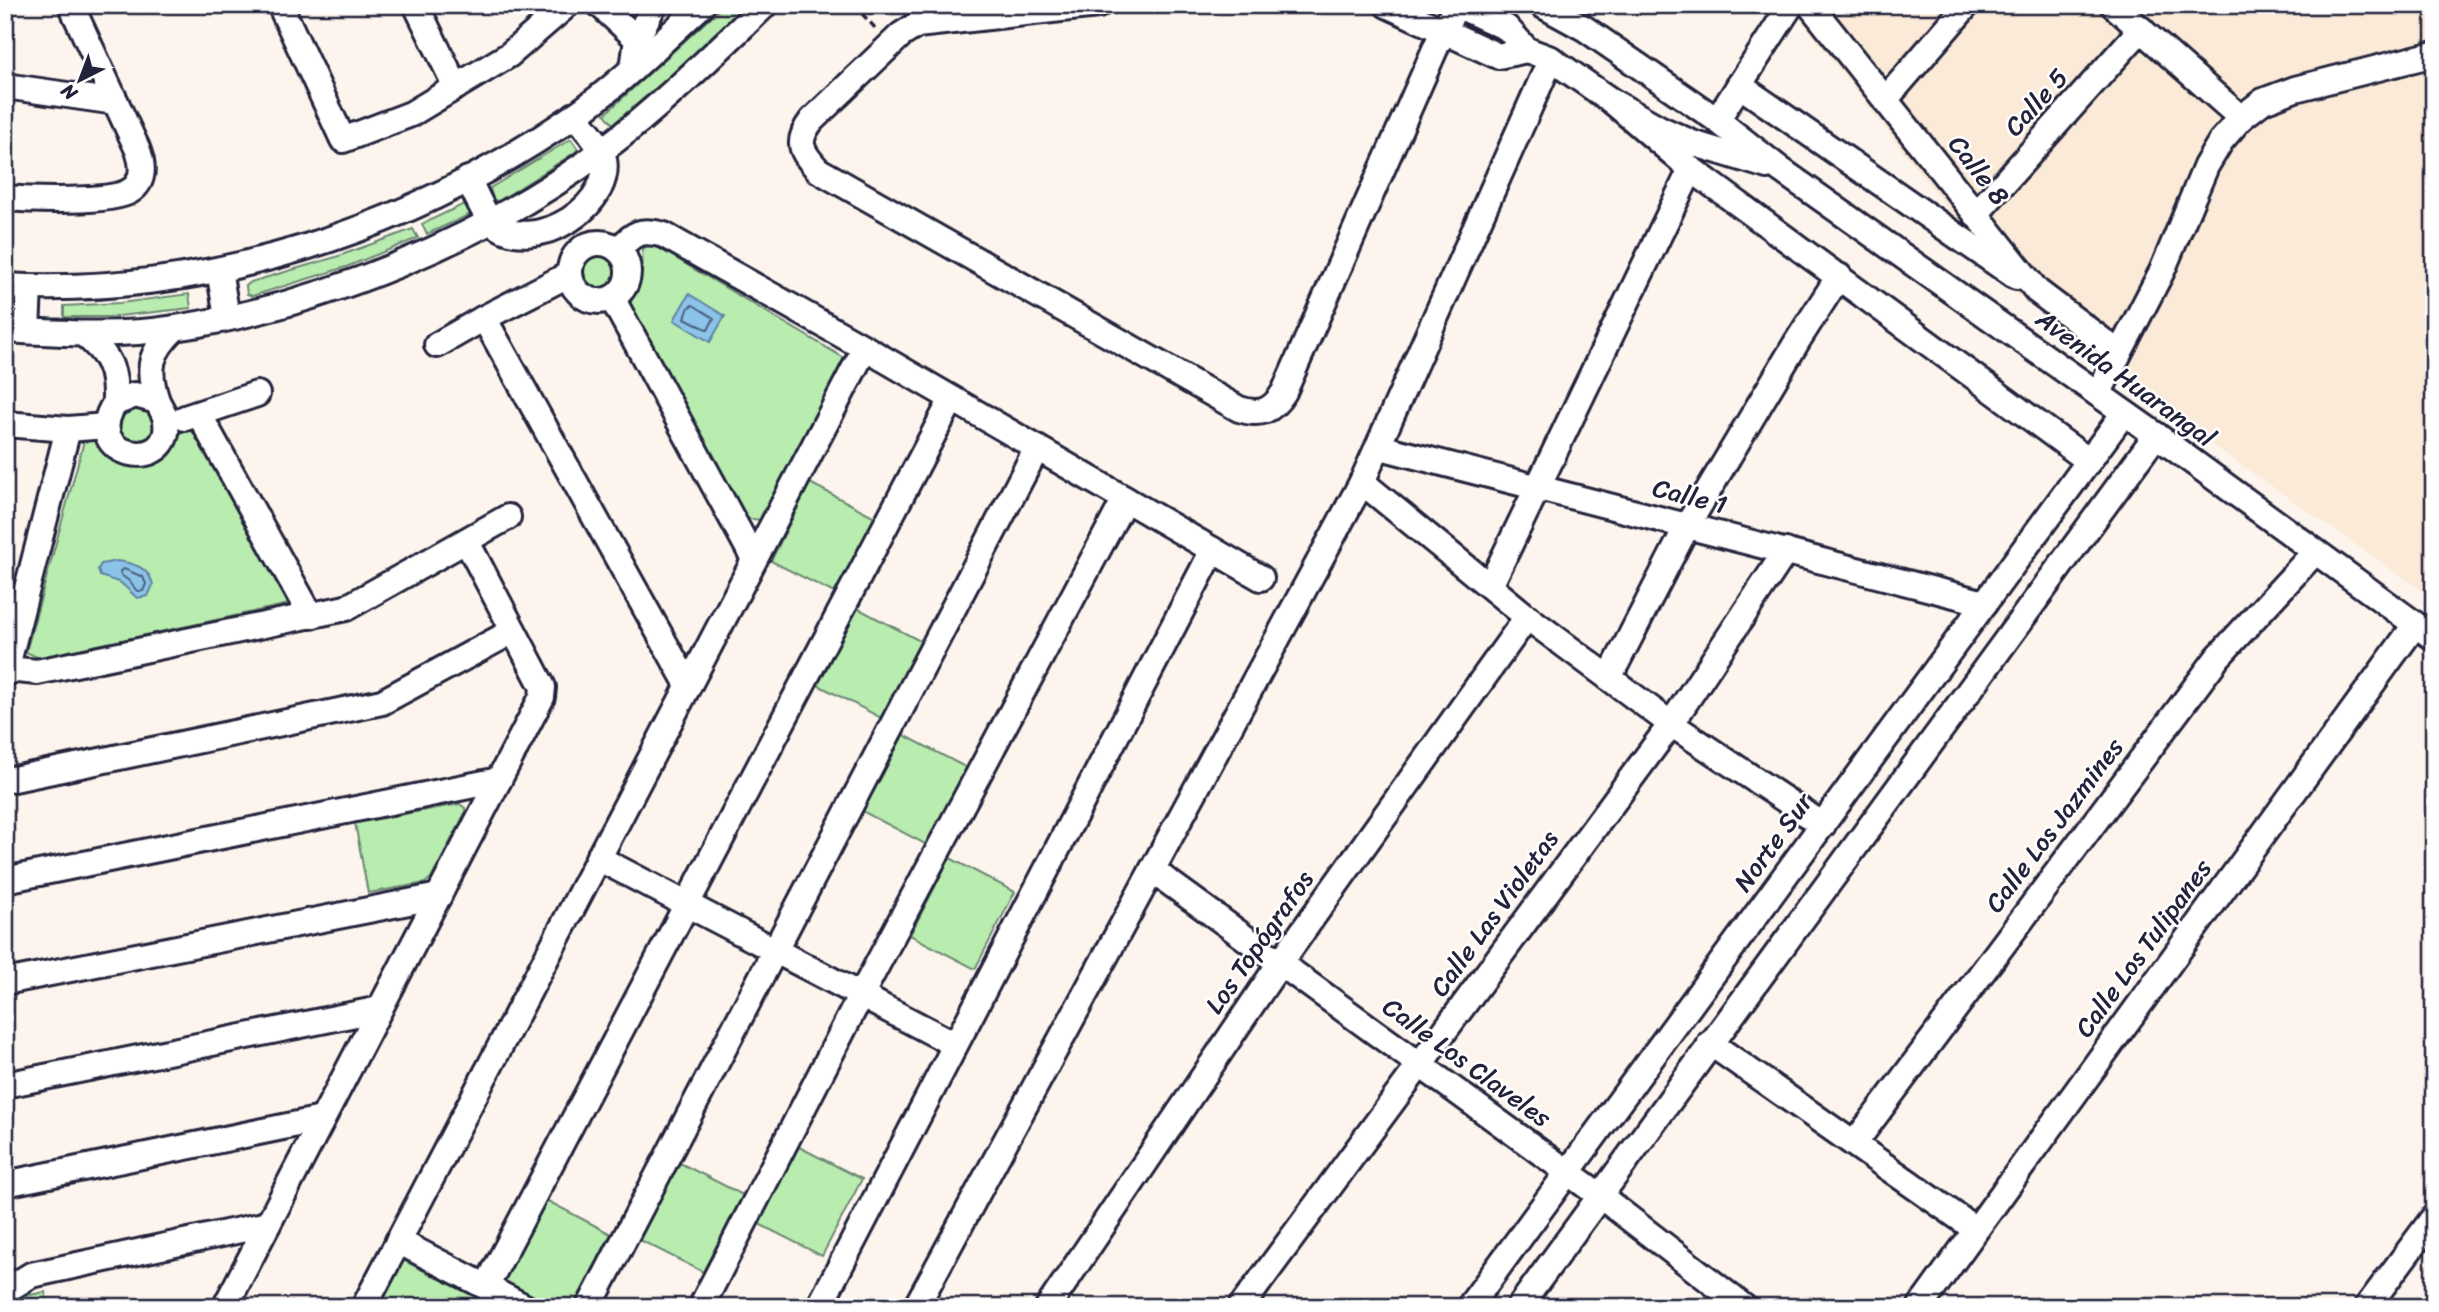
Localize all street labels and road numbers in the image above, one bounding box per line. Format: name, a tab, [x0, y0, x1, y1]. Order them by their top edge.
street label: Calle 5	[1992, 57, 2080, 147]
street label: Calle 8	[1936, 124, 2022, 216]
street label: Avenida Huarangal	[2025, 296, 2227, 460]
street label: Calle 1	[1648, 465, 1732, 527]
street label: Calle Los Jazmines	[1972, 727, 2136, 923]
street label: Norte Sur	[1721, 781, 1826, 902]
street label: Calle Las Violetas	[1417, 819, 1571, 1006]
street label: Calle Los Tulipanes	[2062, 848, 2224, 1047]
street label: Los Topógrafos	[1192, 860, 1326, 1024]
street label: Calle Los Claveles	[1373, 985, 1562, 1140]

